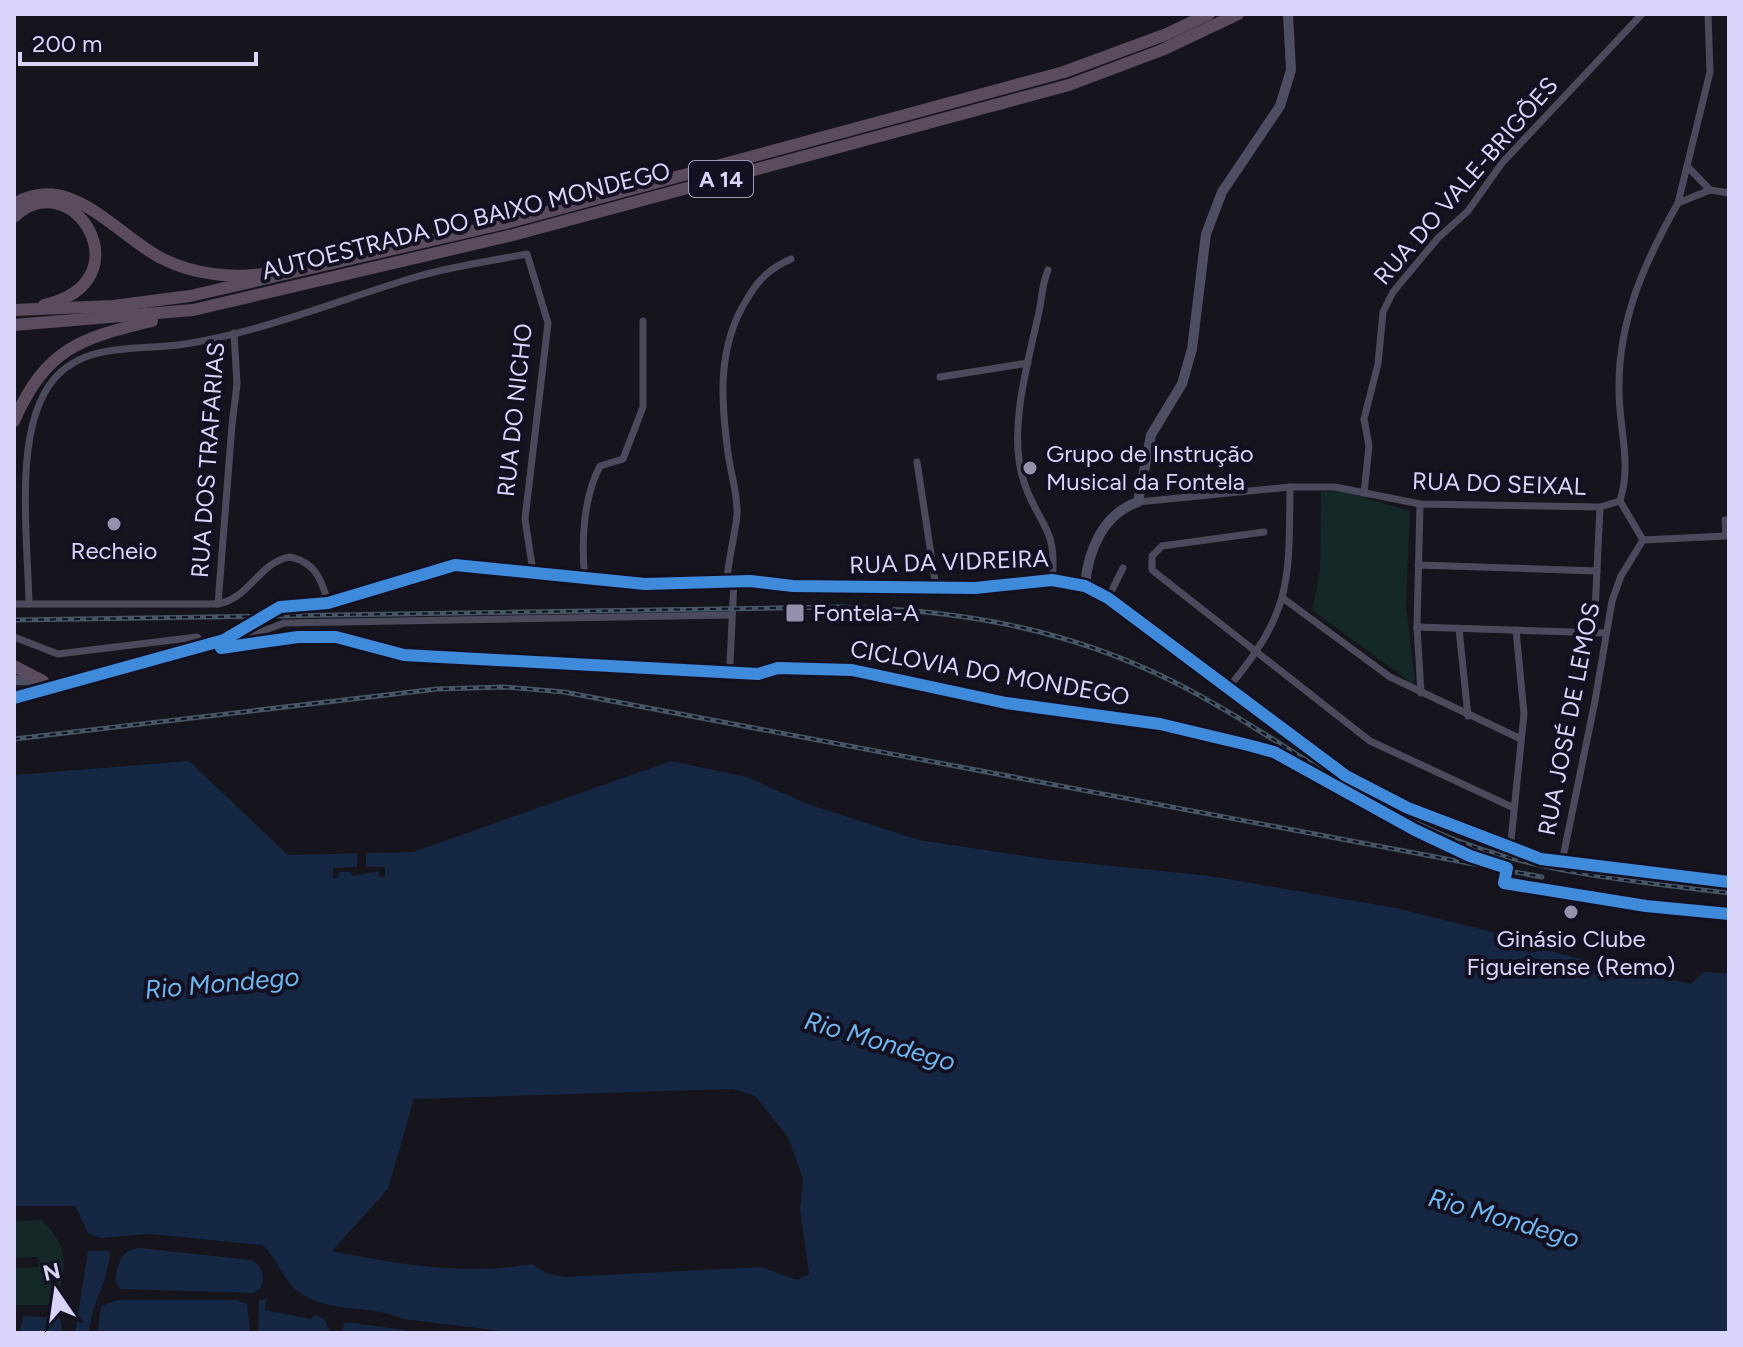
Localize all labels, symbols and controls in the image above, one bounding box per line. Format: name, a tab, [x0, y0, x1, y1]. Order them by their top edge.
scale bar	[20, 16, 256, 66]
text: 200 m	[32, 29, 103, 58]
street label: RUA DO VALE-BRIGÕES	[1367, 71, 1564, 290]
street label: AUTOESTRADA DO BAIXO MONDEGO	[259, 156, 673, 285]
road number: A 14	[689, 161, 753, 197]
street label: RUA DO NICHO	[491, 322, 538, 498]
street label: RUA DOS TRAFARIAS	[185, 341, 230, 579]
place label: Grupo de Instrução Musical da Fontela	[1046, 439, 1254, 496]
marker: Grupo de Instrução Musical da Fontela	[1021, 459, 1039, 477]
street label: RUA DO SEIXAL	[1411, 466, 1587, 501]
marker: Recheio	[105, 515, 123, 533]
place label: Recheio	[70, 536, 158, 565]
street label: RUA DA VIDREIRA	[849, 544, 1050, 579]
place label: Fontela-A	[813, 598, 920, 627]
street label: RUA JOSÉ DE LEMOS	[1532, 600, 1605, 838]
marker: Fontela-A	[784, 602, 806, 624]
street label: CICLOVIA DO MONDEGO	[848, 634, 1132, 711]
marker: Ginásio Clube Figueirense (Remo)	[1562, 903, 1580, 921]
place label: Ginásio Clube Figueirense (Remo)	[1467, 924, 1675, 981]
water label: Rio Mondego	[143, 960, 301, 1006]
water label: Rio Mondego	[801, 1004, 959, 1078]
water label: Rio Mondego	[1425, 1181, 1583, 1255]
north arrow	[16, 1251, 96, 1331]
text: N	[40, 1257, 63, 1287]

